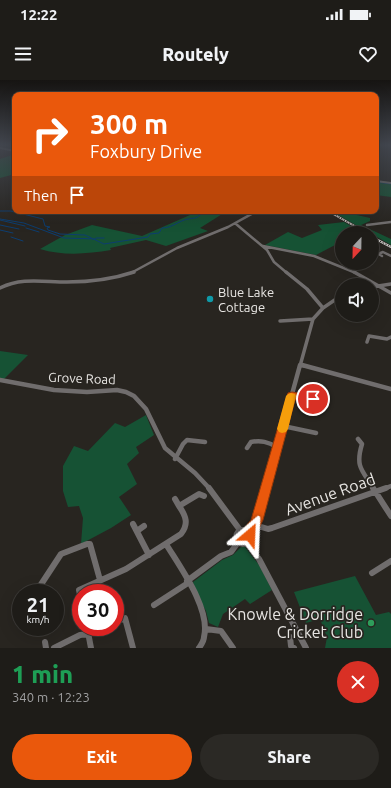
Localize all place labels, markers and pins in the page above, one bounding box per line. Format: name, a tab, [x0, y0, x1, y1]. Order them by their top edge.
place label: Blue Lake Cottage	[218, 285, 274, 314]
marker: Blue Lake Cottage	[205, 294, 215, 304]
pin	[296, 382, 330, 416]
place label: Knowle & Dorridge Cricket Club	[227, 605, 363, 641]
marker: Knowle & Dorridge Cricket Club	[366, 618, 376, 628]

